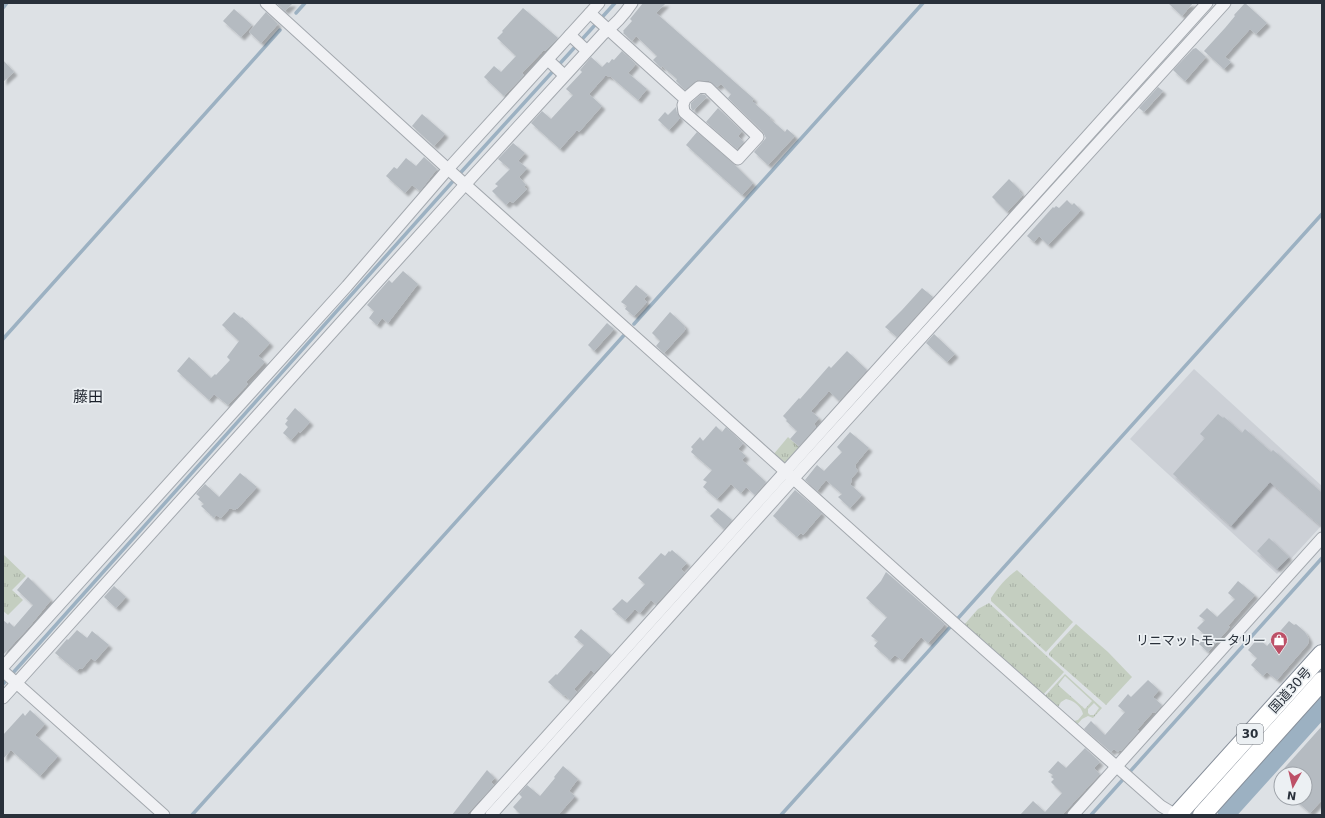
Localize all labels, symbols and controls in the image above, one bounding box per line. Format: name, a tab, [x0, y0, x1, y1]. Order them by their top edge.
district label: 藤田	[73, 388, 103, 406]
shop icon: リニマットモータリー	[1269, 630, 1289, 655]
place label: リニマットモータリー	[1136, 633, 1266, 648]
street label: 国道30号	[1266, 664, 1314, 716]
road number: 30	[1237, 724, 1263, 744]
north arrow	[1273, 766, 1313, 806]
text: N	[1286, 788, 1297, 802]

